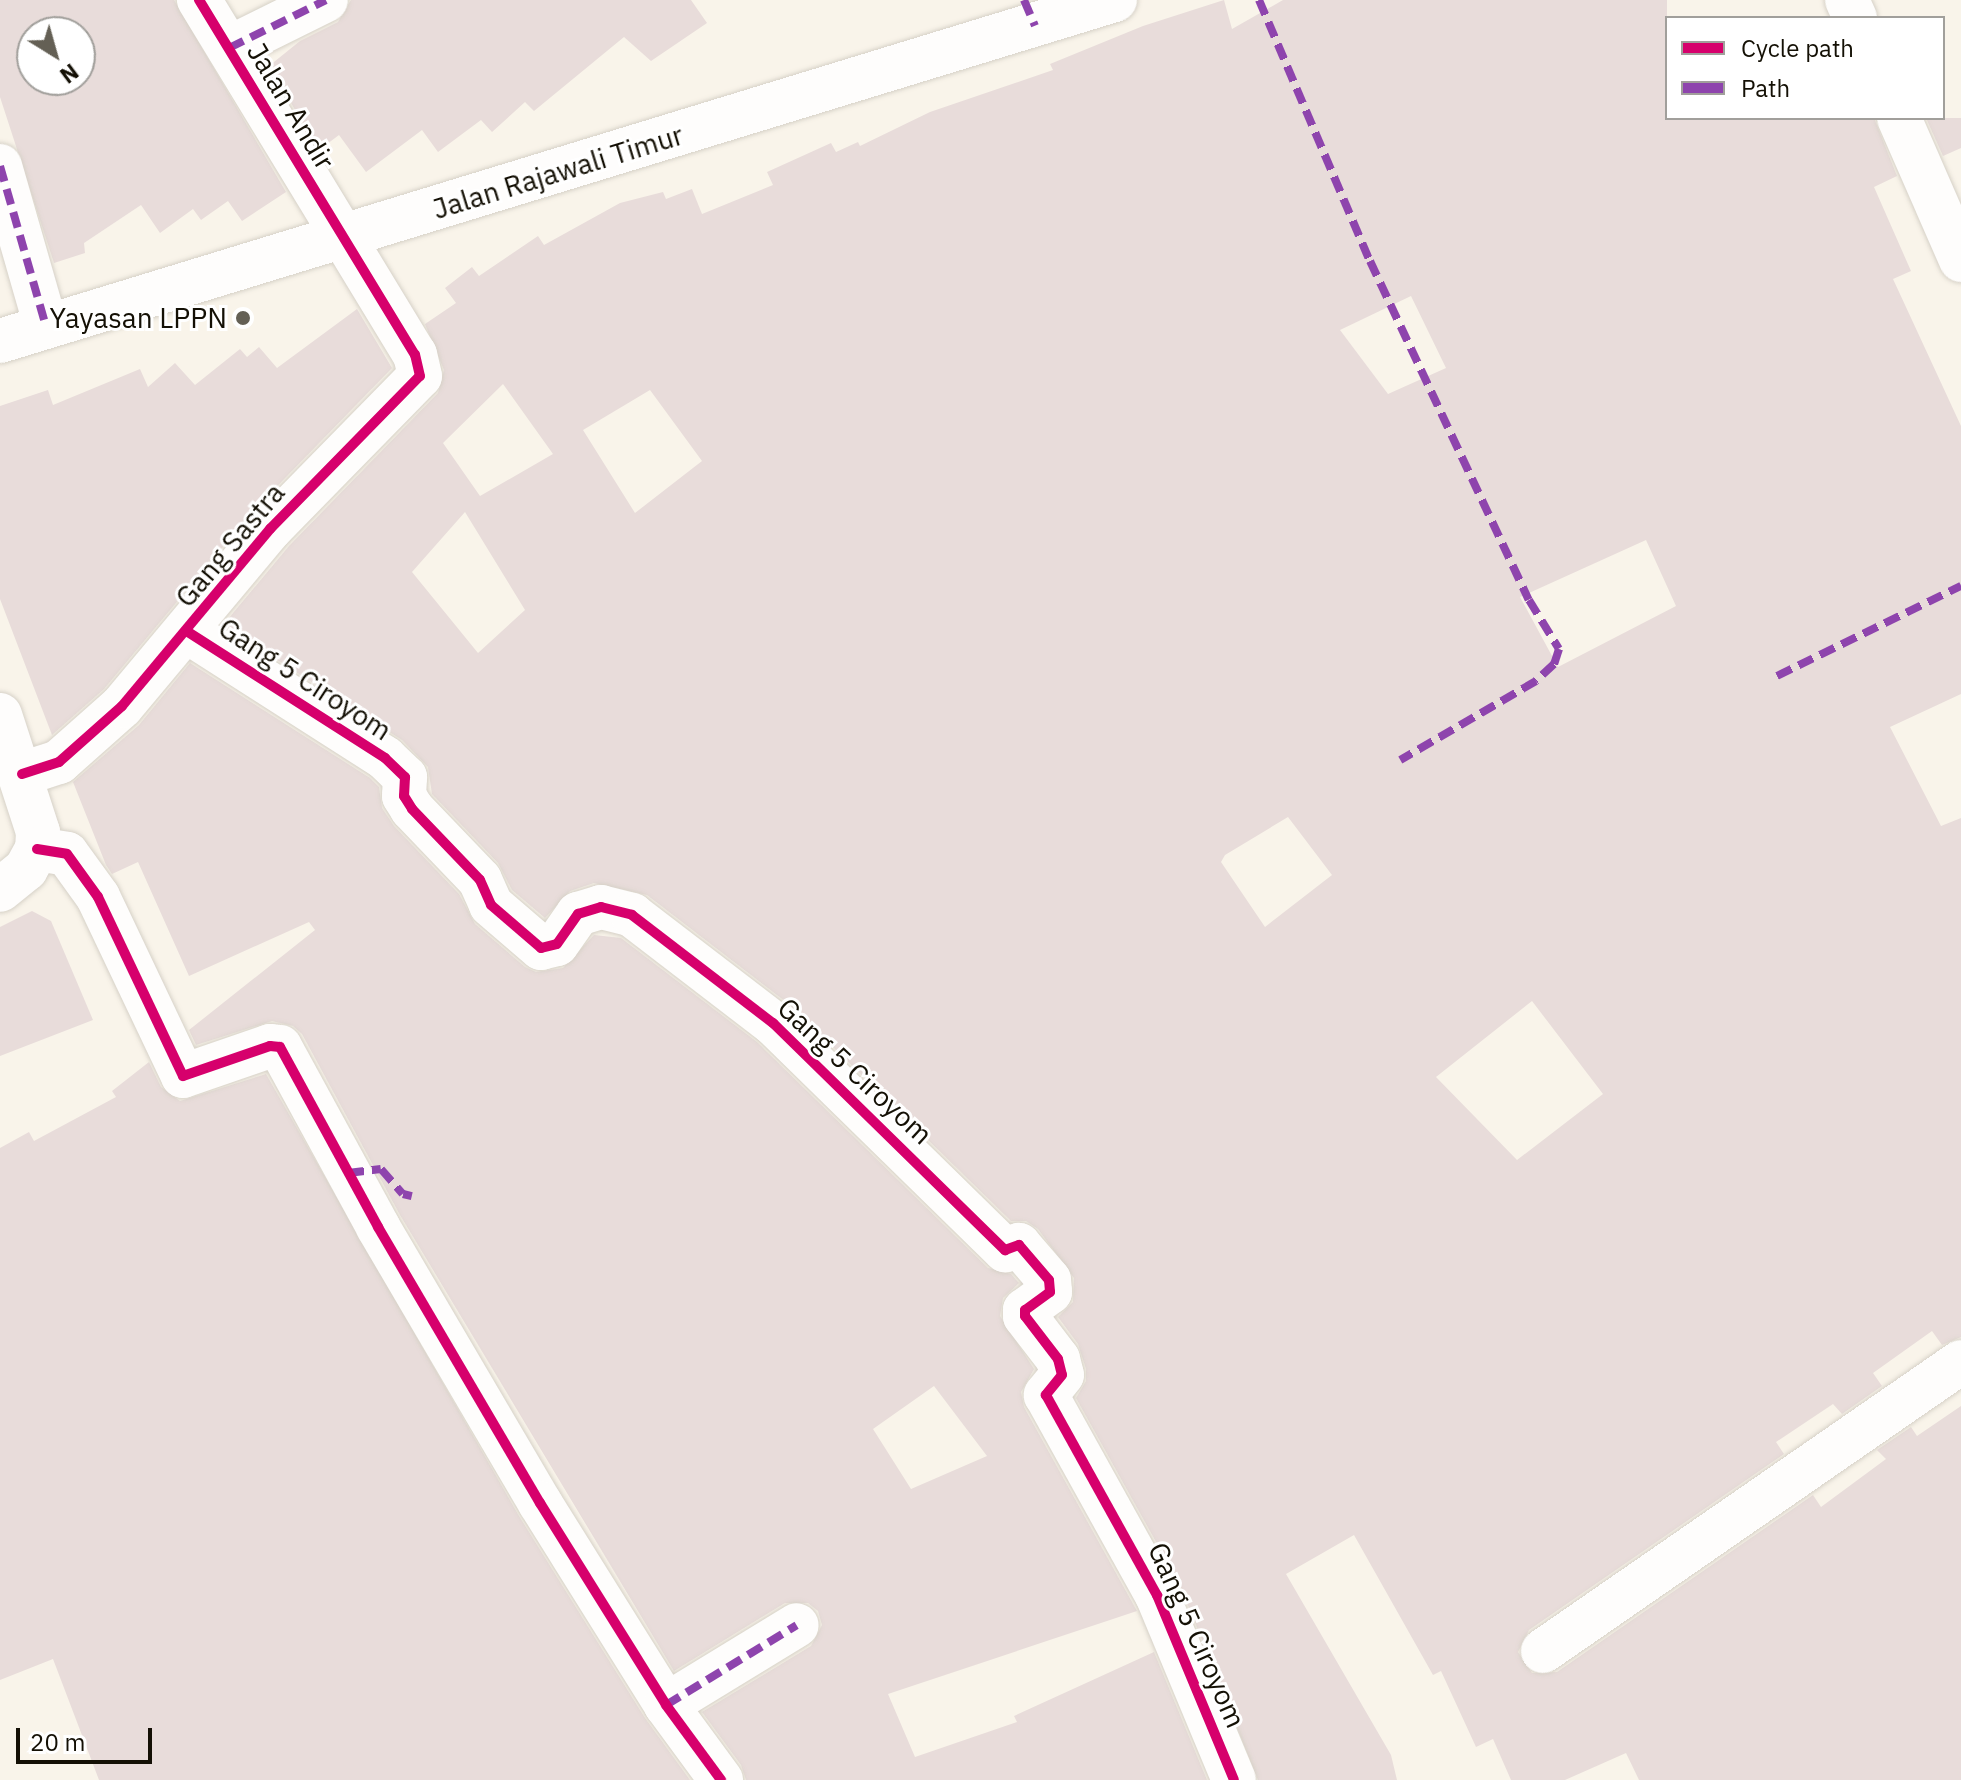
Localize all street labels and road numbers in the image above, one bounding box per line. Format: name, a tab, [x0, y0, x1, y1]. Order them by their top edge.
street label: Jalan Andir	[240, 37, 342, 175]
street label: Jalan Rajawali Timur	[429, 118, 687, 226]
street label: Gang Sastra	[168, 476, 292, 614]
street label: Gang 5 Ciroyom	[212, 611, 398, 747]
street label: Gang 5 Ciroyom	[771, 991, 939, 1151]
street label: Gang 5 Ciroyom	[1141, 1537, 1253, 1733]

